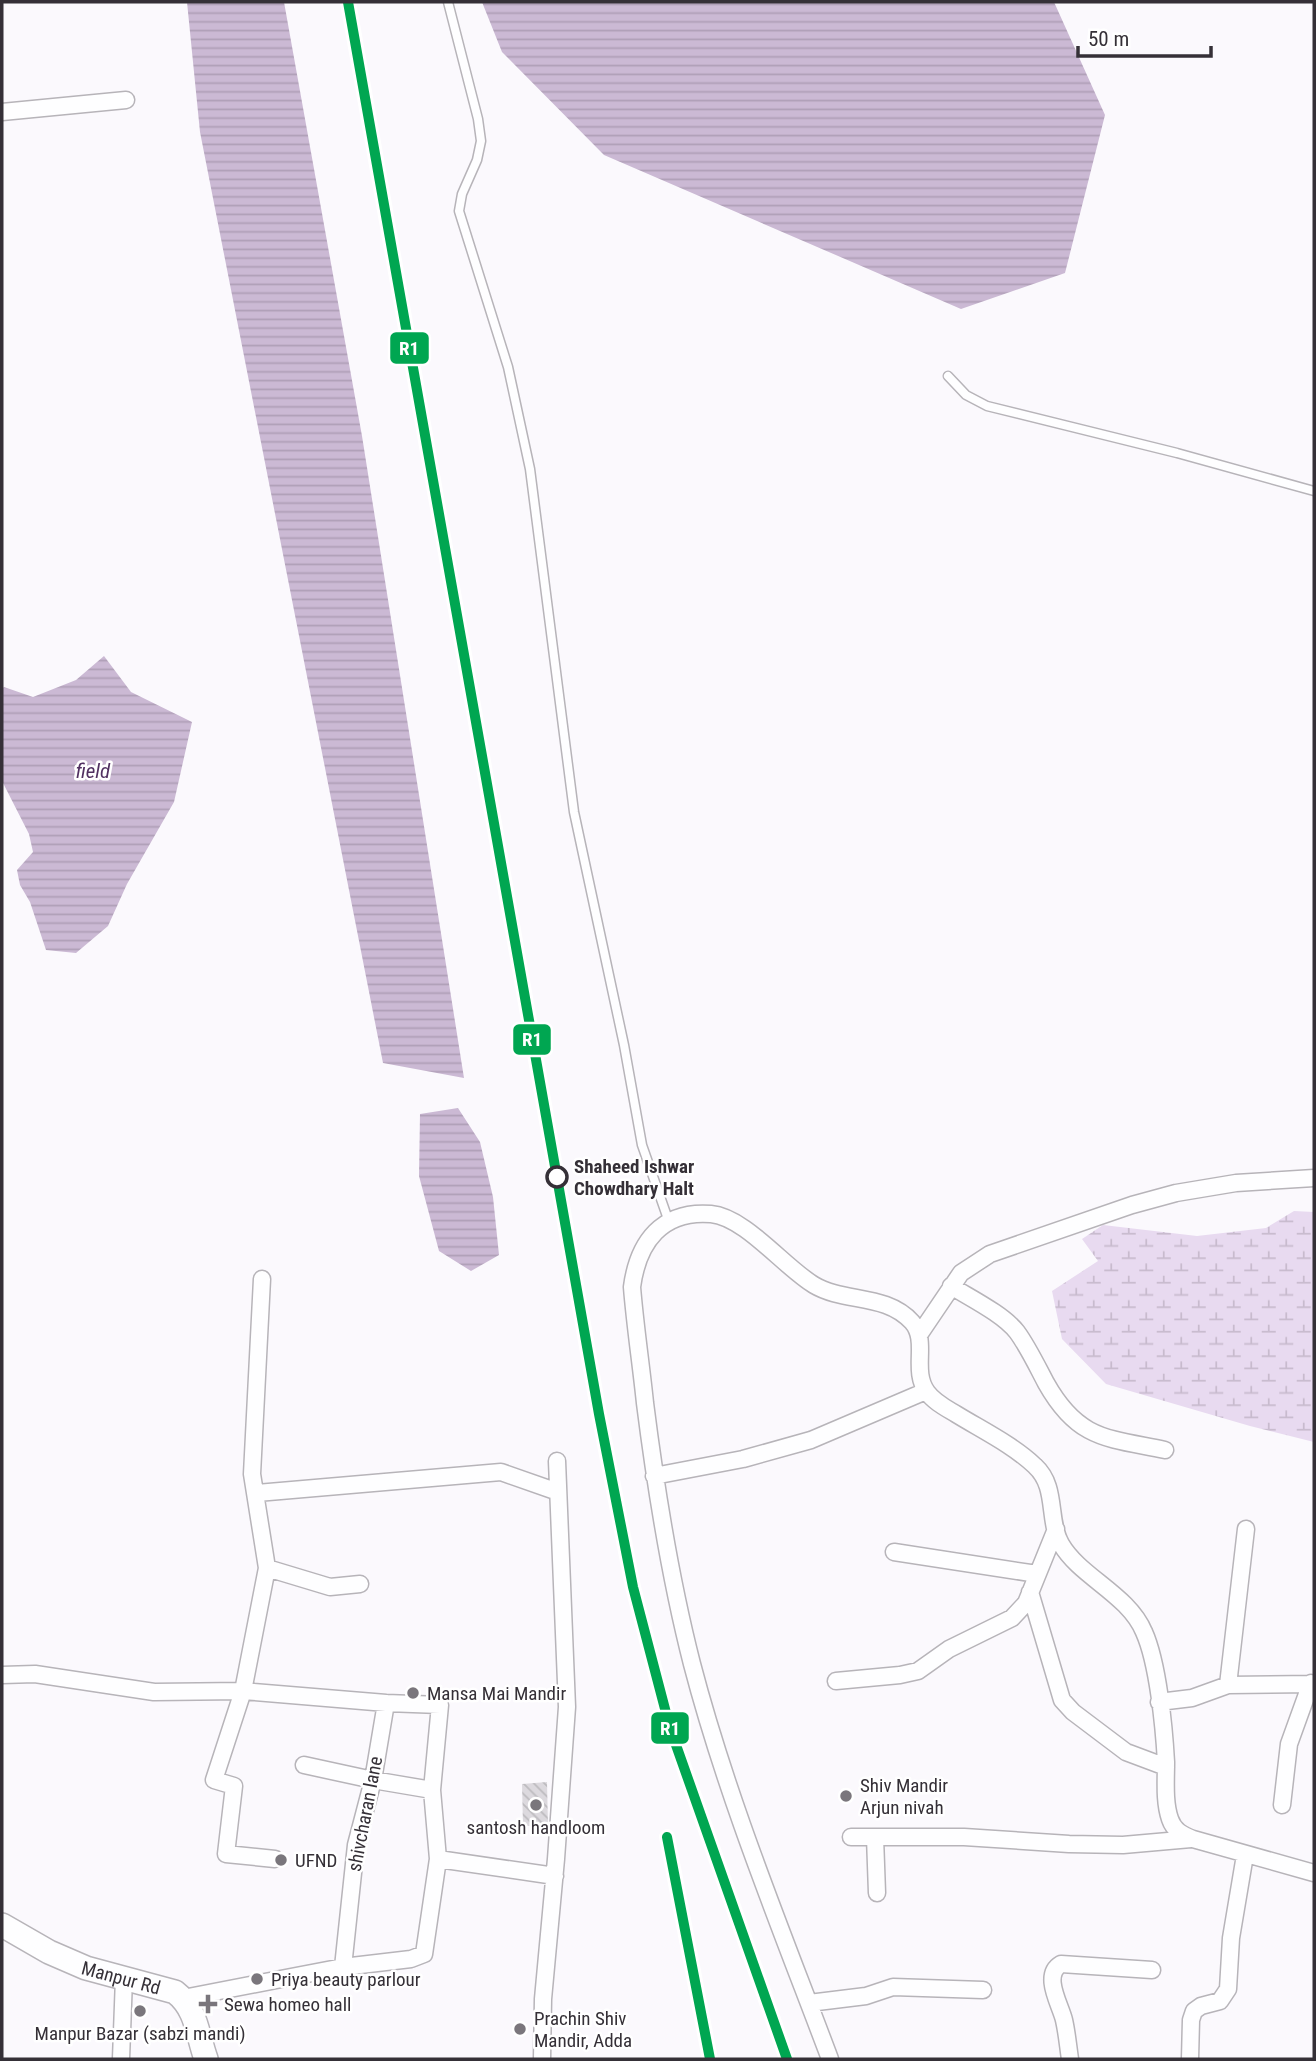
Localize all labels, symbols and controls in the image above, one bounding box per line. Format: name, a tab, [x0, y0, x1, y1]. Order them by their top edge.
scale bar	[1078, 14, 1211, 58]
text: 50 m	[1088, 27, 1129, 51]
line badge: R1	[389, 331, 430, 365]
text: R1	[399, 337, 419, 360]
water label: field	[76, 759, 111, 783]
line badge: R1	[512, 1023, 552, 1056]
text: R1	[522, 1028, 542, 1051]
place label: Shaheed Ishwar Chowdhary Halt	[574, 1155, 694, 1200]
marker: Shaheed Ishwar Chowdhary Halt	[546, 1166, 568, 1188]
place label: Mansa Mai Mandir	[427, 1682, 566, 1705]
marker: Mansa Mai Mandir	[405, 1685, 421, 1701]
line badge: R1	[650, 1711, 690, 1745]
text: R1	[660, 1717, 680, 1740]
street label: shivcharan lane	[343, 1754, 387, 1874]
place label: Shiv Mandir Arjun nivah	[860, 1774, 948, 1819]
marker: Shiv Mandir Arjun nivah	[838, 1788, 854, 1804]
marker: santosh handloom	[528, 1797, 544, 1813]
place label: santosh handloom	[467, 1816, 605, 1839]
place label: UFND	[295, 1849, 337, 1872]
marker: UFND	[273, 1852, 289, 1868]
street label: Manpur Rd	[79, 1956, 163, 1999]
place label: Priya beauty parlour	[271, 1968, 421, 1991]
marker: Priya beauty parlour	[249, 1971, 265, 1987]
place label: Sewa homeo hall	[224, 1993, 351, 2016]
marker: Sewa homeo hall	[198, 1994, 218, 2014]
marker: Manpur Bazar (sabzi mandi)	[132, 2003, 148, 2019]
place label: Prachin Shiv Mandir, Adda	[534, 2007, 632, 2052]
marker: Prachin Shiv Mandir, Adda	[512, 2021, 528, 2037]
place label: Manpur Bazar (sabzi mandi)	[35, 2022, 245, 2045]

